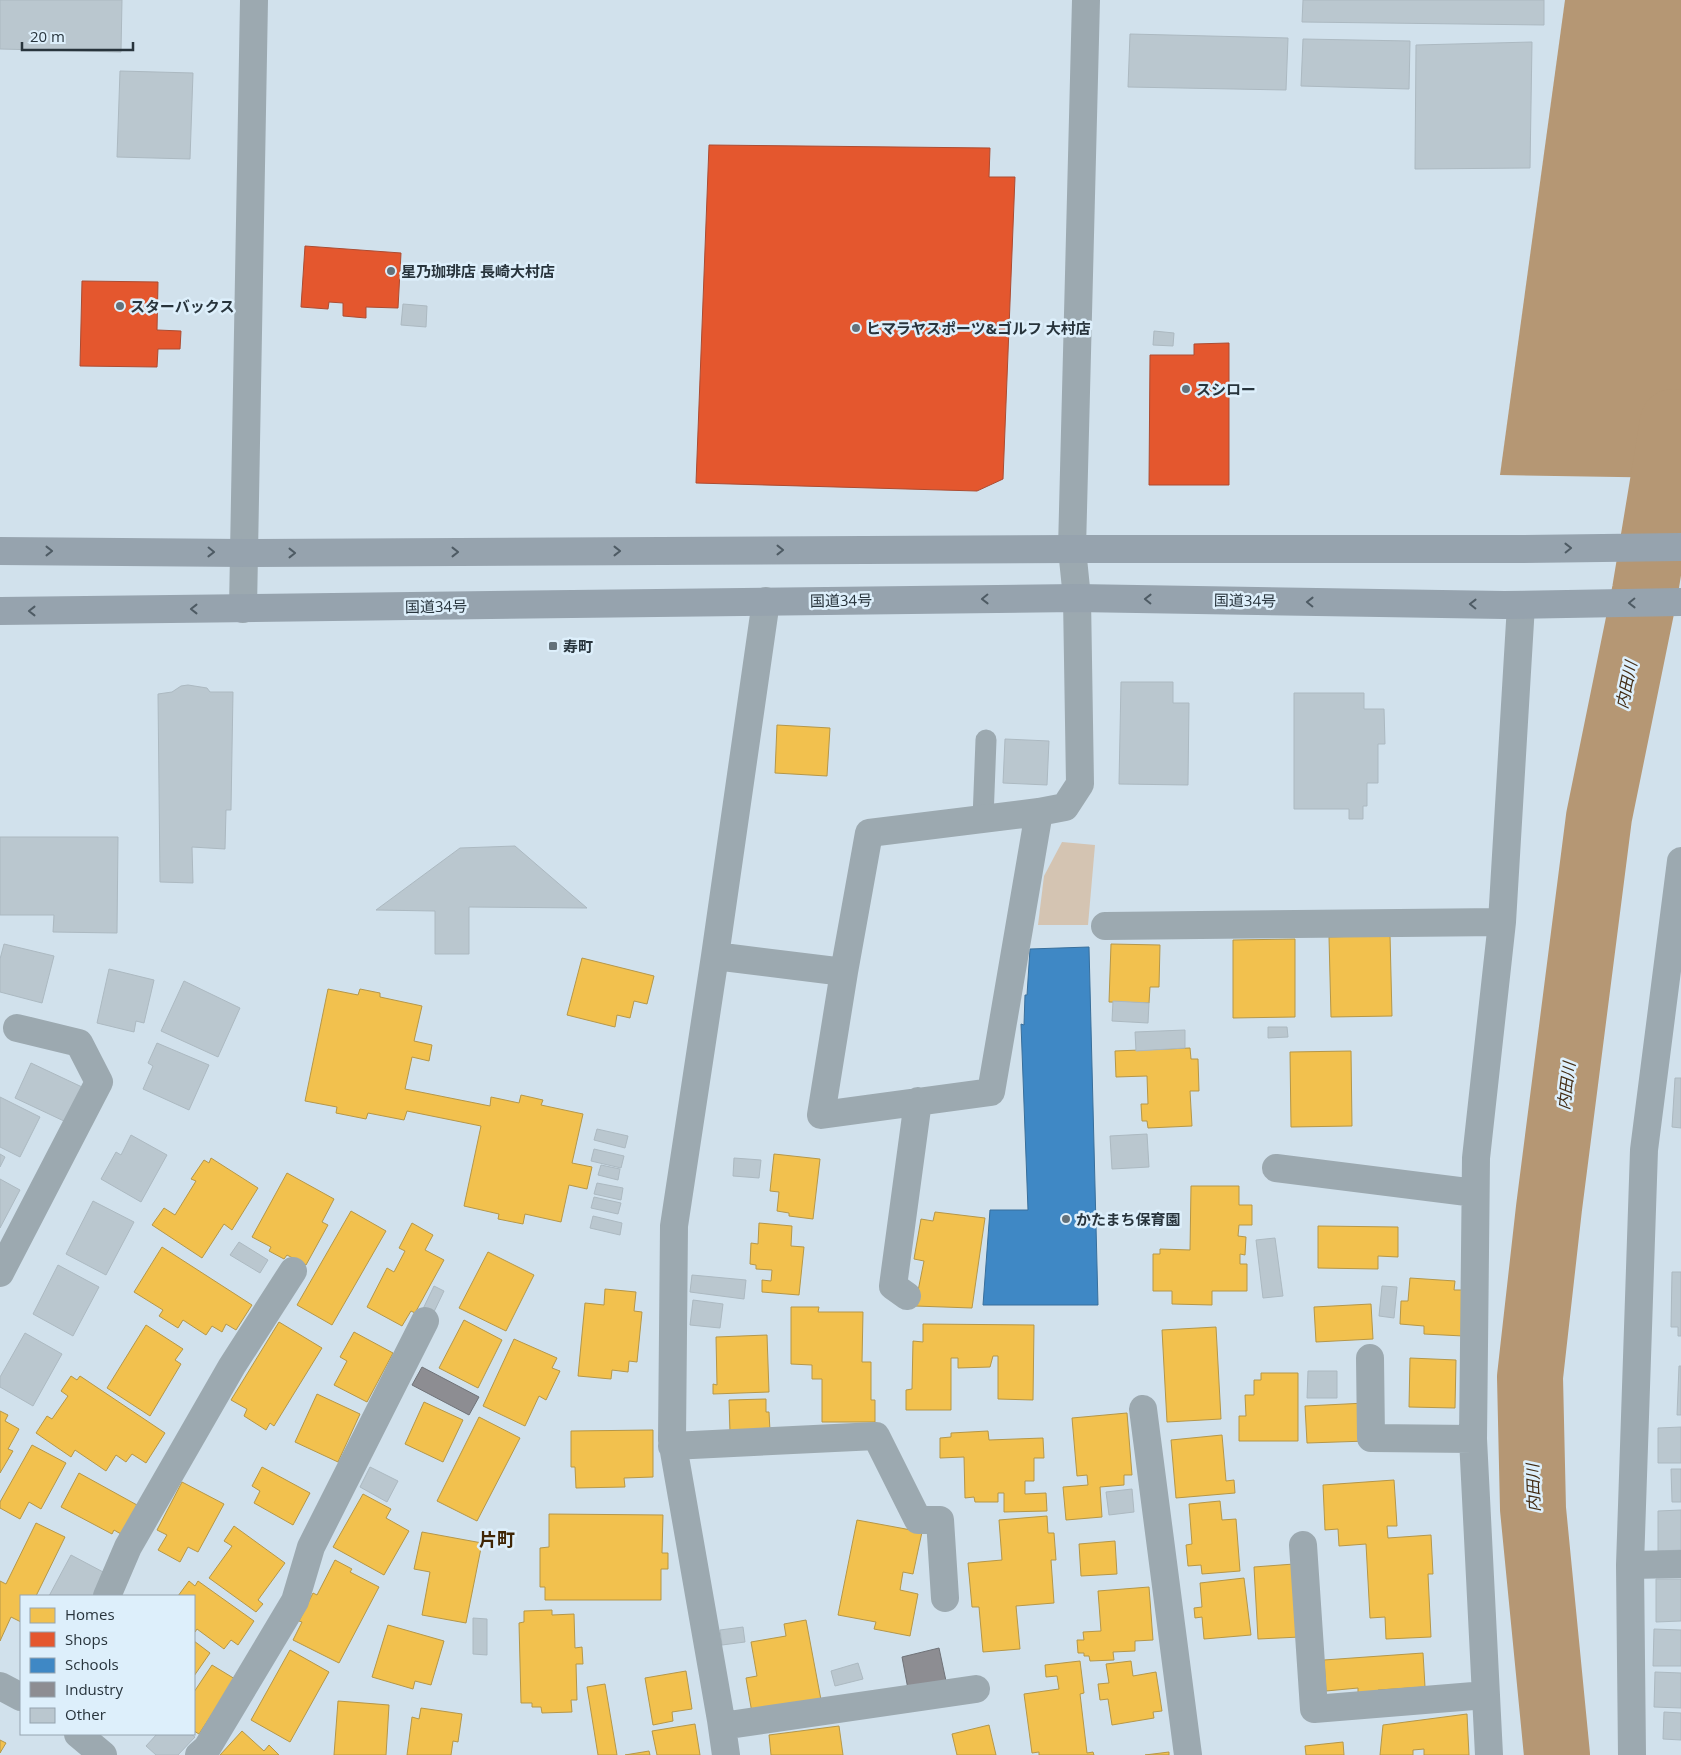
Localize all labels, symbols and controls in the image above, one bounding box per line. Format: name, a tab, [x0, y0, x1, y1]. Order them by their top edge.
scale bar	[22, 20, 134, 52]
text: 20 m	[30, 26, 65, 46]
place label: 星乃珈琲店 長崎大村店	[401, 261, 555, 281]
marker: 星乃珈琲店 長崎大村店	[385, 265, 397, 277]
place label: スターバックス	[130, 296, 234, 316]
marker: スターバックス	[114, 300, 126, 312]
place label: ヒマラヤスポーツ&ゴルフ 大村店	[866, 318, 1091, 338]
marker: ヒマラヤスポーツ&ゴルフ 大村店	[850, 322, 862, 334]
place label: スシロー	[1196, 379, 1256, 399]
marker: スシロー	[1180, 383, 1192, 395]
one-way arrow	[1564, 543, 1572, 553]
one-way arrow	[776, 545, 784, 555]
one-way arrow	[45, 546, 53, 556]
one-way arrow	[451, 546, 459, 557]
one-way arrow	[614, 546, 622, 556]
one-way arrow	[207, 547, 215, 558]
one-way arrow	[289, 547, 297, 558]
street label: 国道34号	[810, 589, 872, 611]
street label: 国道34号	[1214, 589, 1276, 611]
one-way arrow	[981, 594, 988, 604]
one-way arrow	[1143, 594, 1151, 604]
street label: 国道34号	[405, 595, 467, 617]
one-way arrow	[1306, 596, 1314, 607]
one-way arrow	[1628, 598, 1636, 608]
one-way arrow	[1468, 599, 1476, 609]
one-way arrow	[190, 604, 198, 614]
one-way arrow	[27, 605, 35, 616]
place label: 寿町	[563, 636, 593, 656]
marker: 寿町	[547, 640, 559, 652]
water label: 内田川	[1610, 657, 1642, 711]
water label: 内田川	[1552, 1059, 1580, 1111]
place label: かたまち保育園	[1076, 1209, 1181, 1229]
marker: かたまち保育園	[1060, 1213, 1072, 1225]
water label: 内田川	[1521, 1462, 1545, 1512]
district label: 片町	[479, 1527, 515, 1551]
legend	[20, 1595, 195, 1735]
text: Homes	[65, 1604, 115, 1624]
text: Shops	[65, 1629, 108, 1649]
text: Schools	[65, 1654, 119, 1674]
text: Industry	[65, 1679, 123, 1699]
text: Other	[65, 1704, 106, 1724]

